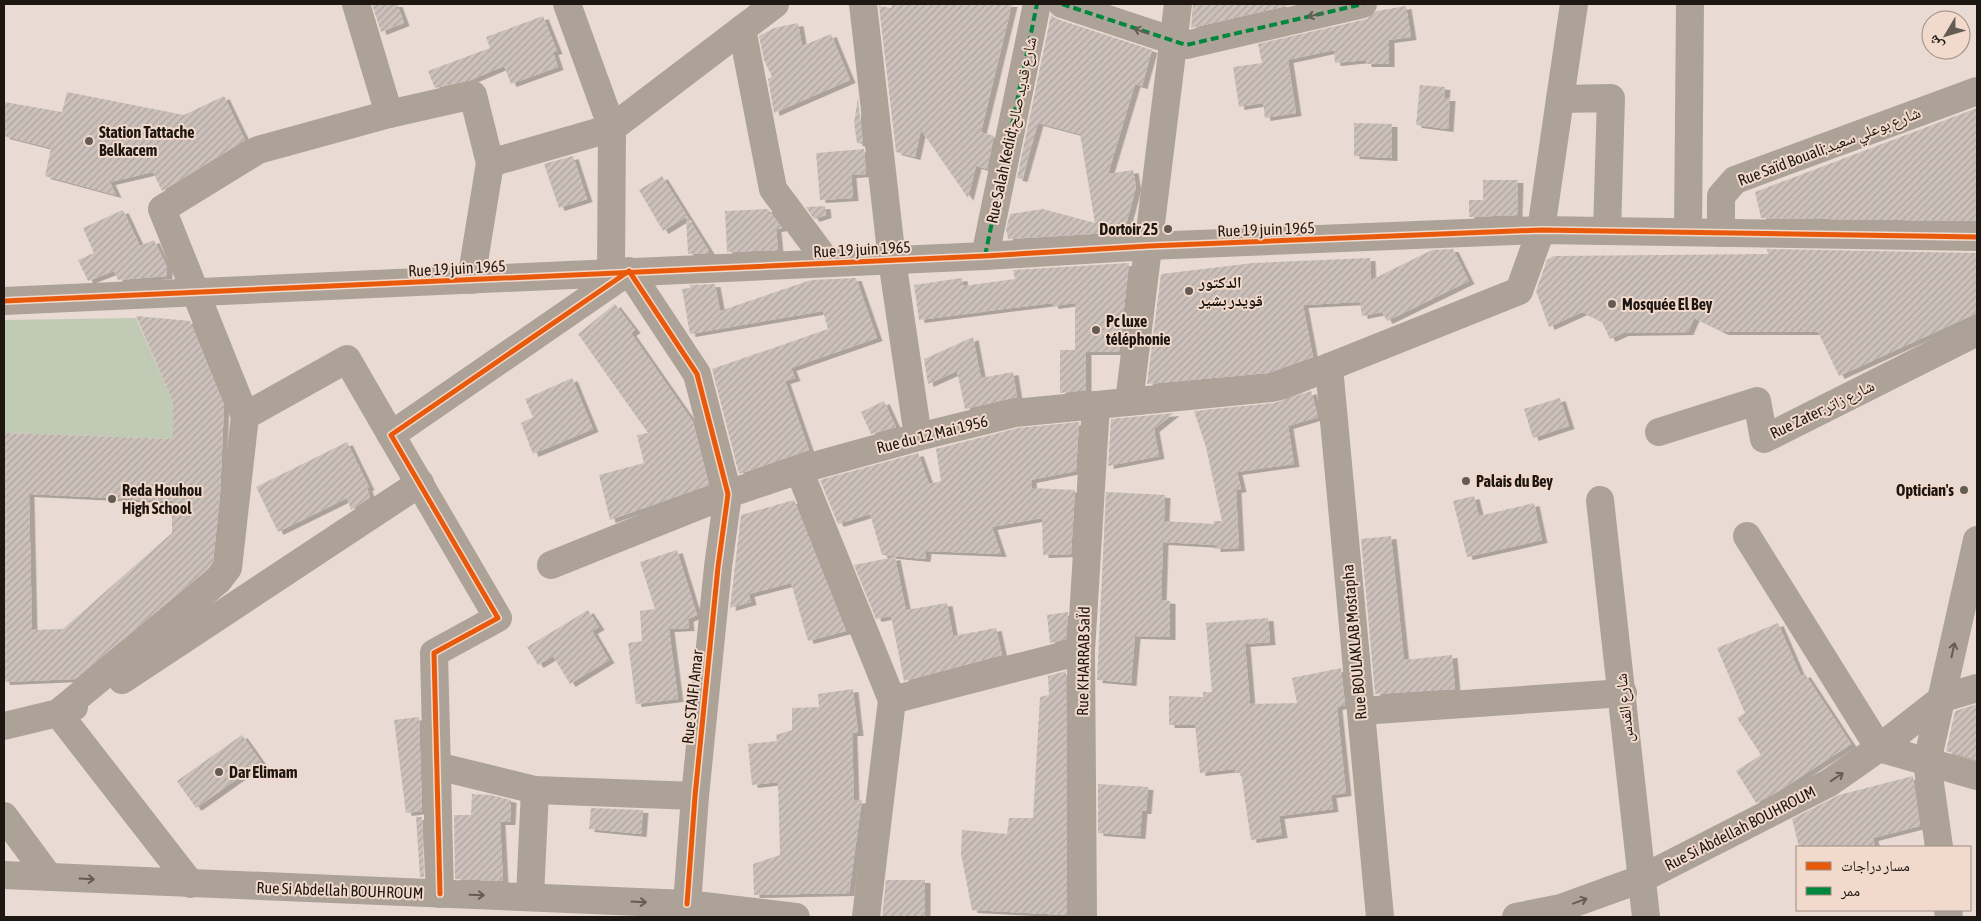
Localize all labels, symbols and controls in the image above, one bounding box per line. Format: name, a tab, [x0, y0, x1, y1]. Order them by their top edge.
north arrow	[1921, 10, 1971, 60]
one-way arrow	[1308, 11, 1324, 20]
one-way arrow	[1134, 26, 1149, 35]
text: ش	[1925, 31, 1947, 54]
street label: Rue Salah Kedid;شارع قديد صالح	[982, 35, 1042, 225]
street label: Rue Saïd Bouali;شارع بوعلي سعيد	[1735, 103, 1924, 193]
place label: Station Tattache Belkacem	[99, 123, 194, 159]
marker: Station Tattache Belkacem	[83, 135, 95, 147]
street label: Rue 19 juin 1965	[1217, 218, 1315, 241]
place label: Dortoir 25	[1099, 220, 1158, 238]
marker: Dortoir 25	[1162, 223, 1174, 235]
street label: Rue 19 juin 1965	[813, 237, 911, 262]
street label: Rue 19 juin 1965	[408, 256, 506, 281]
place label: الدكتور قويدر بشير	[1198, 273, 1263, 310]
marker: الدكتور قويدر بشير	[1183, 285, 1195, 297]
place label: Mosquée El Bey	[1622, 295, 1713, 313]
marker: Mosquée El Bey	[1606, 298, 1618, 310]
place label: Pc luxe téléphonie	[1105, 312, 1171, 348]
marker: Pc luxe téléphonie	[1090, 324, 1102, 336]
street label: Rue Zater;شارع زاتر	[1767, 376, 1878, 444]
street label: Rue du 12 Mai 1956	[874, 411, 990, 457]
place label: Palais du Bey	[1476, 472, 1553, 490]
marker: Palais du Bey	[1460, 475, 1472, 487]
place label: Reda Houhou High School	[122, 481, 202, 517]
place label: Optician's	[1896, 481, 1954, 499]
marker: Optician's	[1958, 484, 1970, 496]
marker: Reda Houhou High School	[106, 493, 118, 505]
street label: Rue BOULAKLAB Mostapha	[1338, 563, 1371, 720]
street label: Rue KHARRAB SaÏd	[1073, 606, 1093, 716]
one-way arrow	[1949, 642, 1958, 658]
street label: Rue STAIFI Amar	[678, 649, 706, 745]
street label: شارع القدس	[1611, 672, 1639, 744]
place label: Dar Elimam	[229, 763, 298, 781]
marker: Dar Elimam	[213, 766, 225, 778]
one-way arrow	[1829, 772, 1843, 782]
street label: Rue Si Abdellah BOUHROUM	[1662, 782, 1818, 874]
legend	[1796, 846, 1971, 911]
text: مسار دراجات	[1841, 857, 1910, 875]
one-way arrow	[79, 874, 95, 883]
street label: Rue Si Abdellah BOUHROUM	[256, 878, 424, 902]
text: ممر	[1840, 882, 1860, 900]
one-way arrow	[468, 890, 485, 900]
one-way arrow	[1572, 896, 1588, 905]
one-way arrow	[631, 897, 647, 906]

